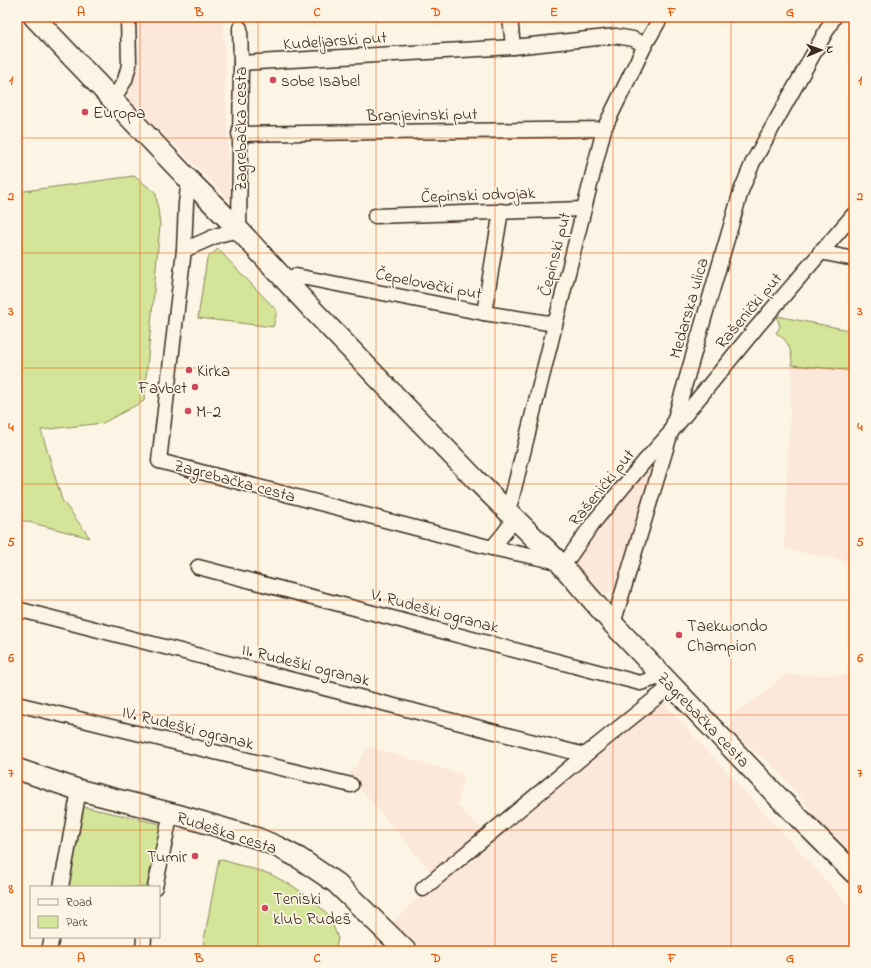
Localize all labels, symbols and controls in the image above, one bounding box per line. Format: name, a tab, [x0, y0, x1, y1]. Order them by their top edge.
text: A	[77, 3, 85, 22]
text: B	[194, 3, 204, 22]
text: C	[313, 3, 321, 22]
text: D	[430, 3, 441, 22]
text: E	[550, 3, 558, 22]
text: F	[667, 3, 677, 22]
text: G	[786, 3, 794, 22]
street label: Kudeljarski put	[282, 25, 388, 58]
north arrow	[801, 30, 841, 70]
text: N	[822, 46, 838, 54]
street label: Zagrebačka cesta	[229, 67, 256, 191]
place label: sobe Isabel	[281, 69, 360, 94]
text: 1	[9, 71, 14, 90]
text: 1	[858, 71, 863, 90]
marker: sobe Isabel	[268, 75, 278, 85]
place label: Europa	[93, 101, 146, 126]
street label: Branjevinski put	[365, 102, 478, 129]
marker: Europa	[80, 107, 90, 117]
street label: Čepinski odvojak	[420, 181, 536, 210]
text: 2	[7, 187, 15, 206]
text: 2	[856, 187, 864, 206]
street label: Čepinski put	[533, 209, 578, 299]
street label: Medarska ulica	[663, 255, 716, 362]
street label: Čepelovački put	[373, 262, 484, 307]
street label: Rašenički put	[710, 267, 789, 355]
text: 3	[7, 302, 14, 321]
text: 3	[856, 302, 863, 321]
place label: Kirka	[197, 359, 230, 384]
marker: Kirka	[184, 365, 194, 375]
place label: Favbet	[137, 376, 187, 401]
marker: Favbet	[190, 382, 200, 392]
place label: M-2	[196, 400, 221, 425]
marker: M-2	[183, 406, 193, 416]
text: 4	[7, 418, 14, 437]
text: 4	[856, 418, 863, 437]
street label: Rašenićki put	[563, 444, 641, 532]
street label: Zagrebačka cesta	[171, 453, 298, 512]
text: 5	[7, 533, 15, 552]
text: 5	[856, 533, 864, 552]
street label: V. Rudeški ogranak	[366, 582, 502, 643]
place label: Taekwondo Champion	[687, 614, 768, 659]
marker: Taekwondo Champion	[674, 630, 684, 640]
street label: II. Rudeški ogranak	[238, 637, 373, 696]
text: 6	[7, 649, 14, 668]
text: 6	[856, 649, 863, 668]
street label: Zagrebačka cesta	[649, 667, 755, 775]
street label: IV. Rudeški ogranak	[118, 700, 257, 759]
text: 7	[8, 764, 14, 783]
text: 7	[857, 764, 863, 783]
street label: Rudeška cesta	[173, 805, 280, 861]
place label: Tumir	[147, 845, 188, 870]
marker: Tumir	[190, 851, 200, 861]
text: 8	[8, 880, 14, 899]
text: 8	[857, 880, 863, 899]
legend	[30, 886, 160, 938]
place label: Teniski klub Rudeš	[273, 887, 351, 932]
text: Road	[66, 894, 92, 912]
marker: Teniski klub Rudeš	[260, 903, 270, 913]
text: Park	[66, 914, 88, 932]
text: A	[77, 949, 85, 968]
text: B	[194, 949, 204, 968]
text: C	[313, 949, 321, 968]
text: D	[430, 949, 441, 968]
text: E	[550, 949, 558, 968]
text: F	[667, 949, 677, 968]
text: G	[786, 949, 794, 968]

